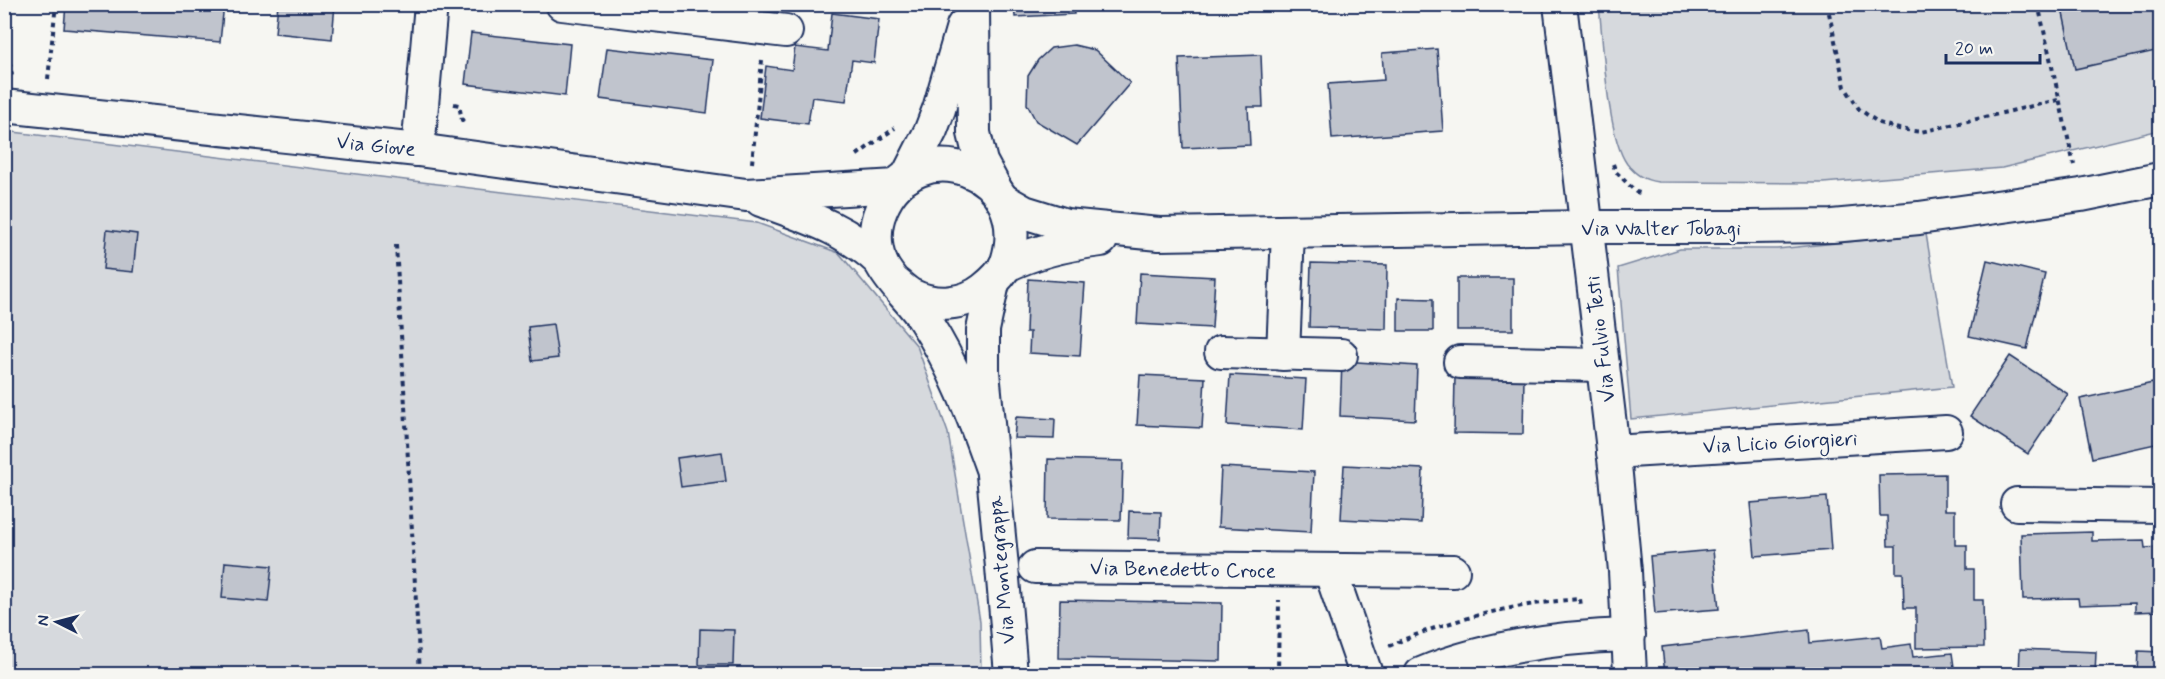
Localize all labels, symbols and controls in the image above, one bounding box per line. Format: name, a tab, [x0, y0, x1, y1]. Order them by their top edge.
scale bar	[1946, 27, 2040, 65]
text: 20 m	[1955, 37, 1993, 61]
street label: Via Giove	[335, 128, 417, 164]
street label: Via Walter Tobagi	[1581, 215, 1741, 243]
street label: Via Fulvio Testi	[1579, 274, 1623, 404]
street label: Via Licio Giorgieri	[1702, 425, 1859, 462]
street label: Via Montegrappa	[982, 494, 1022, 645]
street label: Via Benedetto Croce	[1090, 554, 1276, 586]
north arrow	[27, 592, 87, 652]
text: N	[33, 614, 55, 627]

